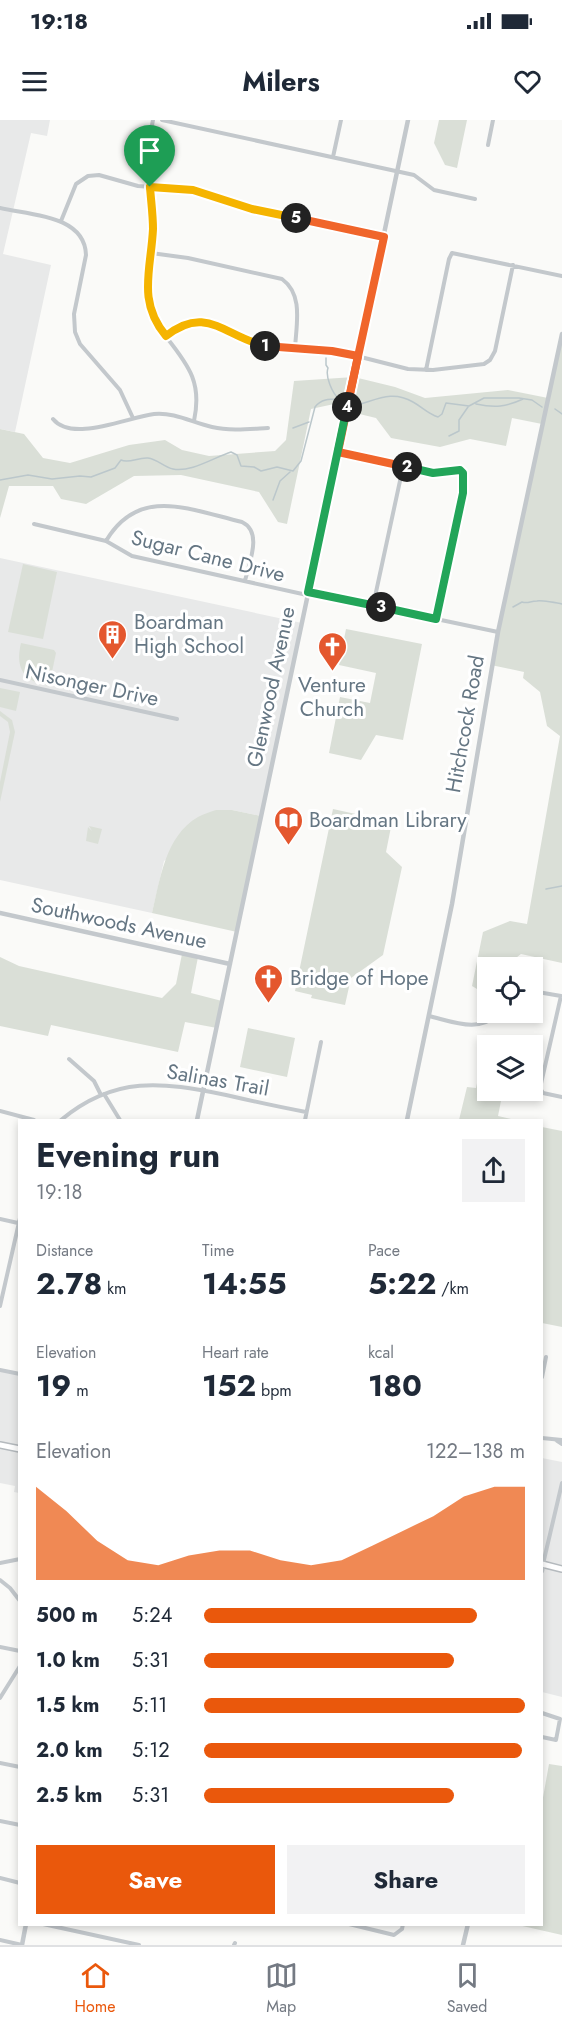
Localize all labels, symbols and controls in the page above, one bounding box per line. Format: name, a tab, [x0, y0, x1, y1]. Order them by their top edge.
text: 19:18	[30, 5, 88, 37]
text: Milers	[242, 62, 320, 101]
icon: menu	[18, 65, 51, 98]
icon: heart	[511, 65, 544, 98]
pin	[124, 125, 175, 187]
icon: arrive	[133, 134, 166, 167]
pin: 5	[281, 203, 311, 233]
text: 5	[291, 206, 301, 229]
pin: 1	[250, 331, 280, 361]
text: 1	[261, 334, 269, 357]
pin: 4	[332, 392, 362, 422]
text: 4	[341, 395, 353, 418]
pin: 2	[392, 452, 422, 482]
text: 2	[402, 455, 412, 478]
street label: Sugar Cane Drive	[128, 522, 288, 590]
pin: 3	[366, 592, 396, 622]
text: 3	[376, 595, 386, 618]
street label: Glenwood Avenue	[239, 604, 303, 770]
place label: Boardman High School	[134, 607, 244, 661]
building icon: Boardman High School	[97, 618, 129, 660]
church icon: Venture Church	[316, 630, 348, 672]
street label: Hitchcock Road	[438, 653, 492, 795]
street label: Nisonger Drive	[23, 656, 162, 714]
place label: Venture Church	[298, 670, 366, 724]
library icon: Boardman Library	[272, 804, 304, 846]
place label: Boardman Library	[309, 805, 467, 835]
street label: Southwoods Avenue	[28, 890, 210, 956]
map controls	[477, 957, 543, 1101]
button: locate	[477, 957, 543, 1023]
church icon: Bridge of Hope	[253, 962, 285, 1004]
place label: Bridge of Hope	[290, 963, 429, 993]
button: layers	[477, 1035, 543, 1101]
street label: Salinas Trail	[164, 1056, 272, 1104]
text: Evening run	[36, 1132, 220, 1179]
button: share	[462, 1139, 525, 1202]
text: 19:18	[36, 1178, 82, 1207]
text: Distance	[36, 1239, 93, 1262]
text: Time	[202, 1239, 234, 1262]
text: Pace	[368, 1239, 400, 1262]
text: 2.78	[36, 1262, 102, 1305]
text: 14:55	[202, 1262, 287, 1305]
text: 5:22	[368, 1262, 436, 1305]
text: km	[102, 1277, 127, 1300]
text: /km	[436, 1277, 469, 1300]
text: Elevation	[36, 1341, 96, 1364]
text: Heart rate	[202, 1341, 269, 1364]
text: kcal	[368, 1341, 394, 1364]
text: 19	[36, 1364, 71, 1407]
text: 152	[202, 1364, 256, 1407]
text: 180	[368, 1364, 422, 1407]
text: m	[71, 1379, 89, 1402]
text: bpm	[256, 1379, 292, 1402]
text: Elevation	[36, 1437, 111, 1466]
text: 122–138 m	[426, 1437, 525, 1466]
text: 500 m	[36, 1601, 98, 1630]
text: 5:24	[132, 1601, 172, 1630]
text: 1.0 km	[36, 1646, 100, 1675]
text: 5:31	[132, 1646, 169, 1675]
text: 1.5 km	[36, 1691, 99, 1720]
text: 5:11	[132, 1691, 167, 1720]
text: 2.0 km	[36, 1736, 103, 1765]
text: 5:12	[132, 1736, 170, 1765]
text: 2.5 km	[36, 1781, 102, 1810]
text: 5:31	[132, 1781, 169, 1810]
button: Save	[36, 1845, 275, 1914]
button: Share	[287, 1845, 525, 1914]
tab: Home	[75, 1959, 115, 2018]
tab: Map	[265, 1959, 298, 2018]
tab: Saved	[447, 1959, 487, 2018]

